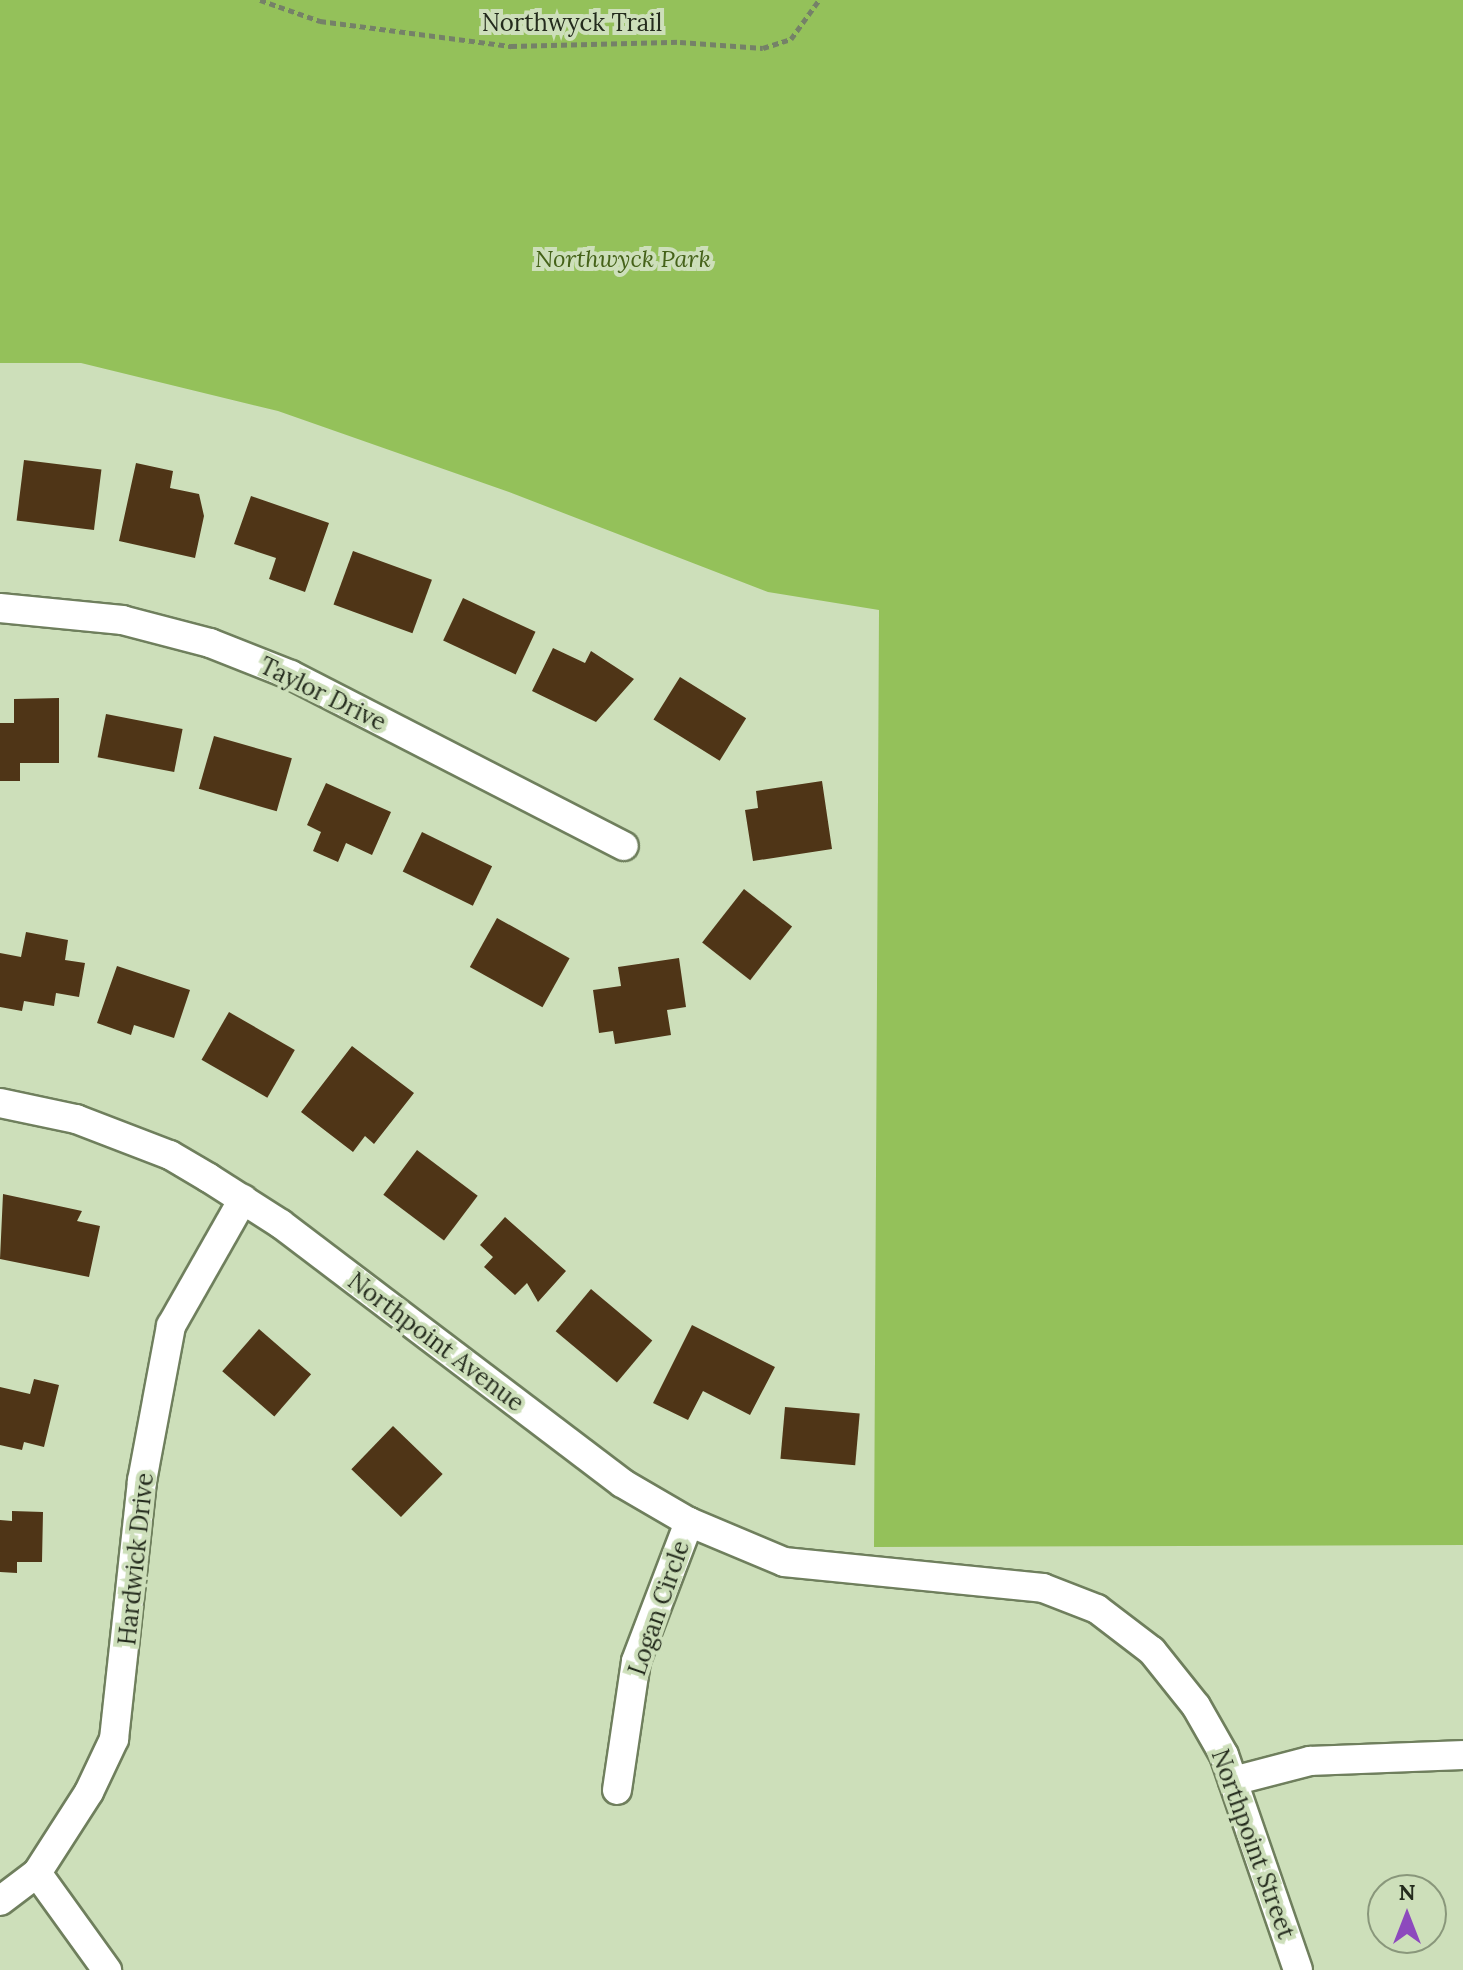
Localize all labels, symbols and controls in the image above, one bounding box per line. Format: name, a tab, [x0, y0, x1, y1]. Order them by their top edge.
street label: Northwyck Trail	[482, 9, 662, 37]
park label: Northwyck Park	[535, 245, 711, 273]
street label: Taylor Drive	[255, 651, 391, 737]
street label: Northpoint Avenue	[342, 1266, 530, 1418]
street label: Hardwick Drive	[113, 1471, 159, 1647]
street label: Logan Circle	[623, 1537, 695, 1679]
street label: Northpoint Street	[1205, 1745, 1301, 1943]
north arrow	[1367, 1874, 1447, 1954]
text: N	[1398, 1878, 1416, 1906]

